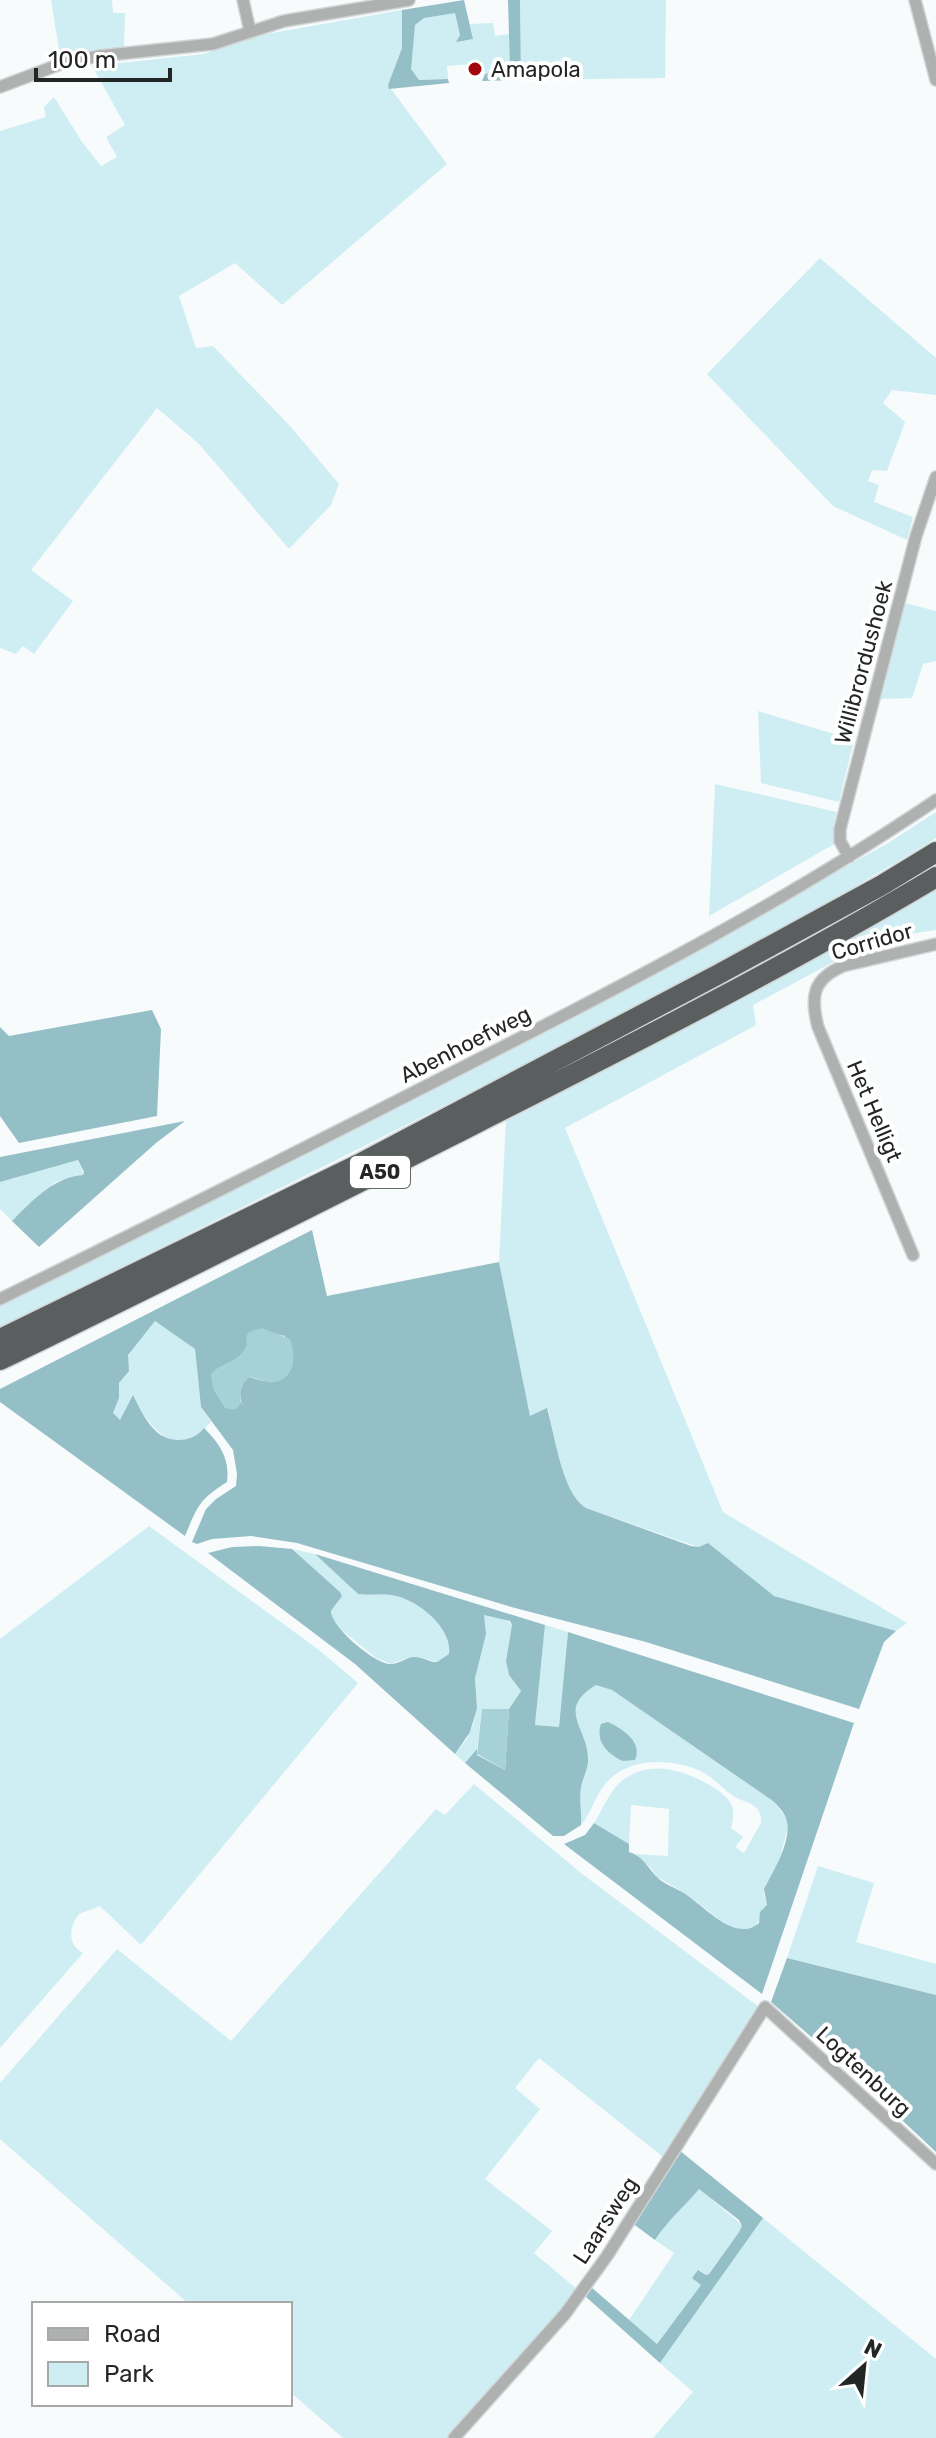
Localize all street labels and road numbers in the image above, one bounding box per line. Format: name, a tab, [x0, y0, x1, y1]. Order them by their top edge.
street label: Willibrordushoek	[829, 577, 898, 747]
street label: Corridor	[828, 917, 917, 966]
street label: Abenhoefweg	[395, 1000, 535, 1089]
street label: Het Helligt	[841, 1056, 908, 1166]
road number: A50	[350, 1156, 410, 1188]
street label: Logtenburg	[811, 2021, 917, 2122]
street label: Laarsweg	[567, 2172, 644, 2269]

